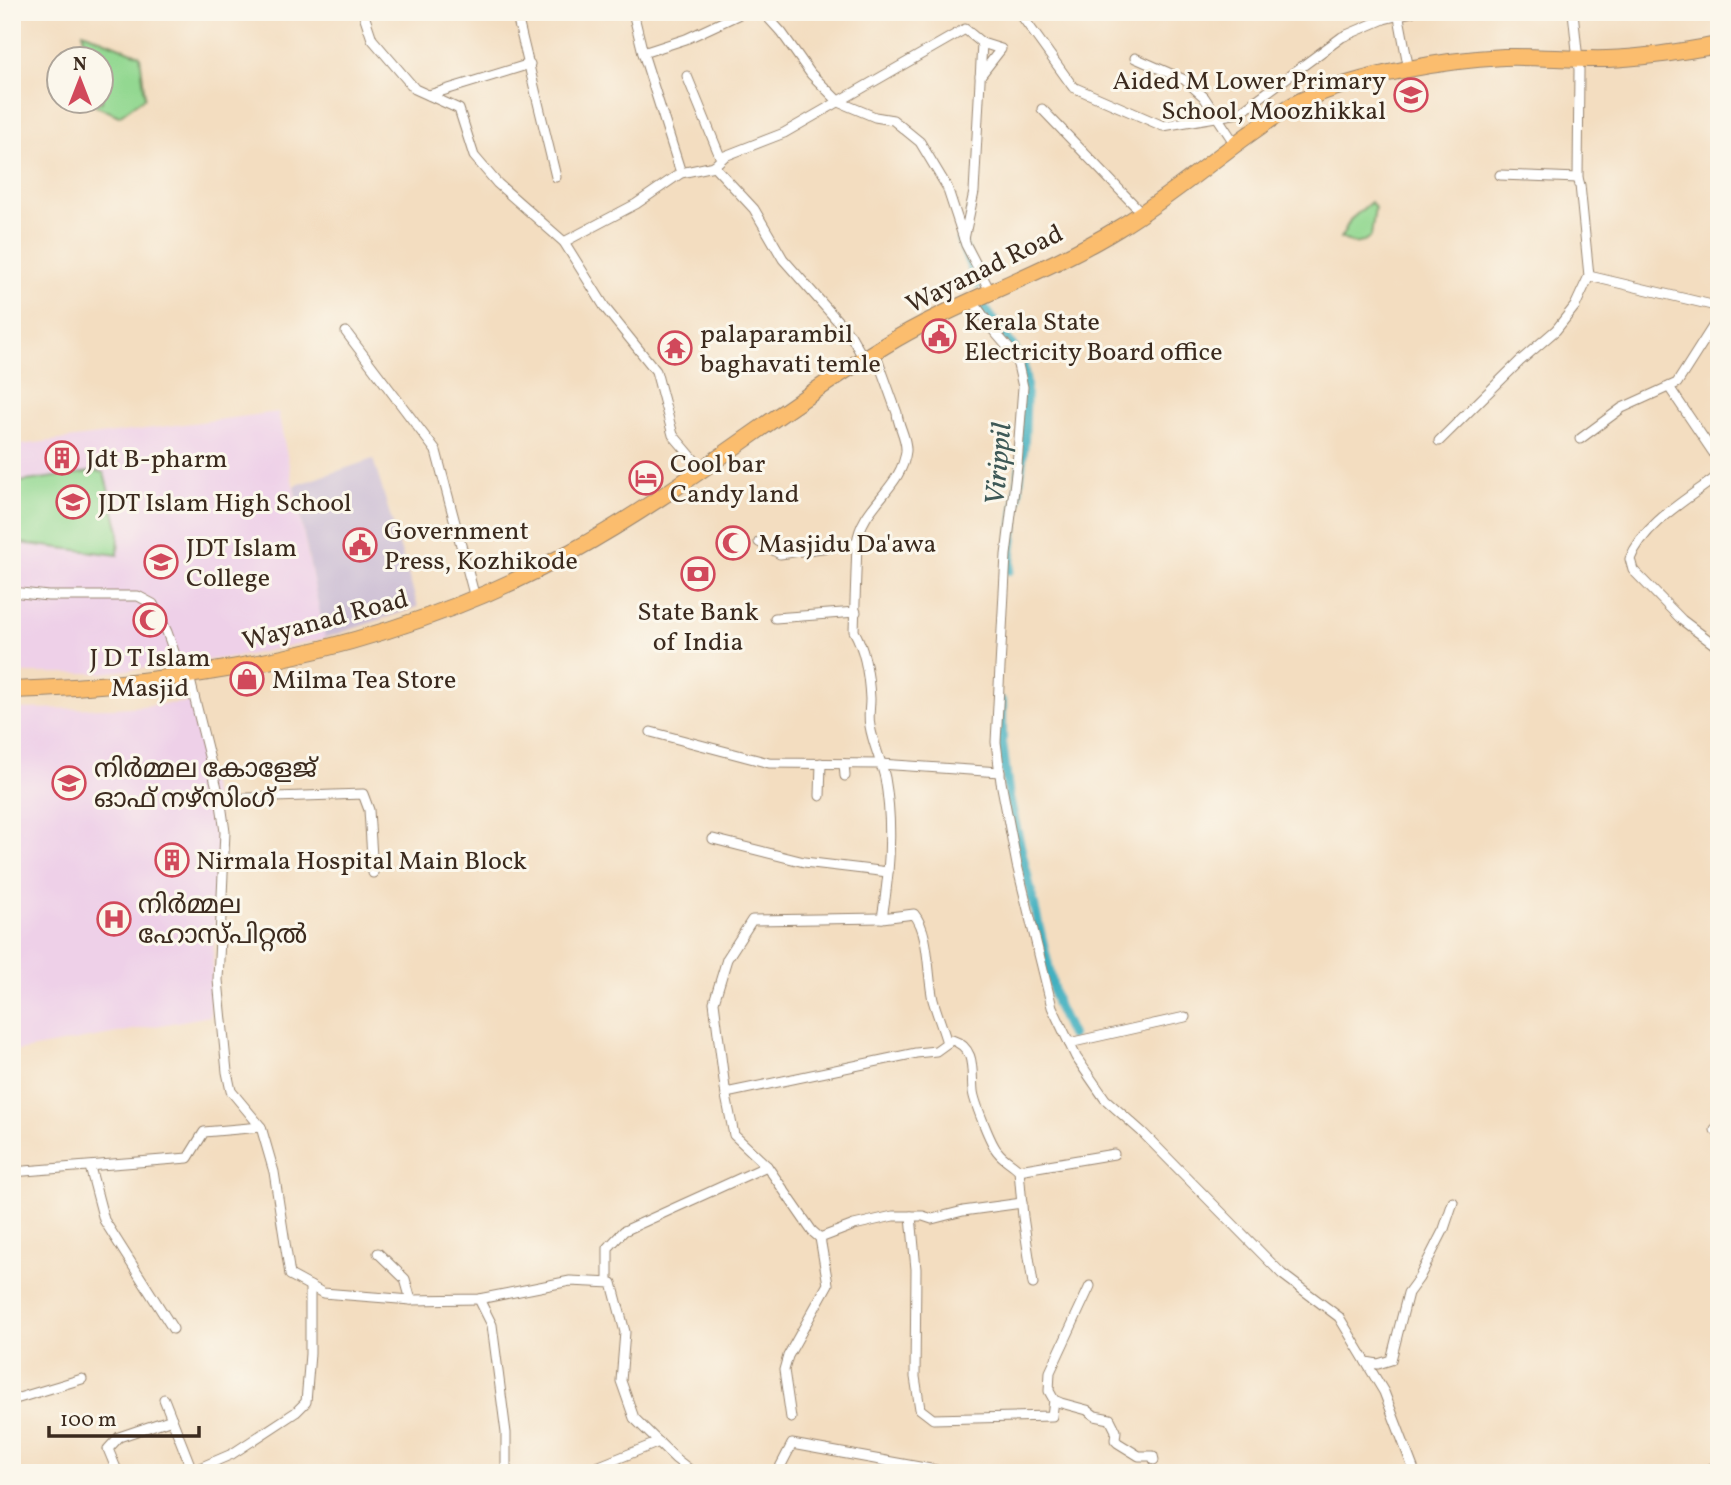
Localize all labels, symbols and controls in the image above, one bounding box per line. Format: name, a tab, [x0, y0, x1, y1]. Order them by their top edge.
north arrow	[46, 46, 116, 116]
text: N	[73, 52, 87, 78]
place label: Aided M Lower Primary School, Moozhikkal	[1112, 64, 1386, 130]
school or university icon: Aided M Lower Primary School, Moozhikkal	[1392, 76, 1430, 114]
street label: Wayanad Road	[900, 216, 1069, 323]
place label: Kerala State Electricity Board office	[964, 305, 1222, 371]
place label: palaparambil baghavati temle	[700, 317, 881, 383]
public building icon: Kerala State Electricity Board office	[920, 317, 958, 355]
temple icon: palaparambil baghavati temle	[656, 329, 694, 367]
water label: Virippil	[976, 421, 1023, 507]
building icon: Jdt B-pharm	[43, 439, 81, 477]
place label: Jdt B-pharm	[86, 442, 228, 478]
place label: Cool bar Candy land	[670, 447, 800, 513]
hotel icon: Cool bar Candy land	[627, 459, 665, 497]
school or university icon: JDT Islam High School	[54, 483, 92, 521]
place label: JDT Islam High School	[98, 486, 352, 522]
place label: Government Press, Kozhikode	[384, 514, 578, 580]
mosque icon: Masjidu Da'awa	[714, 524, 752, 562]
public building icon: Government Press, Kozhikode	[341, 526, 379, 564]
place label: Masjidu Da'awa	[758, 527, 937, 563]
place label: JDT Islam College	[186, 531, 297, 597]
school or university icon: JDT Islam College	[142, 543, 180, 581]
bank icon: State Bank of India	[679, 555, 717, 593]
street label: Wayanad Road	[239, 581, 413, 660]
place label: State Bank of India	[637, 595, 759, 661]
mosque icon: J D T Islam Masjid	[131, 601, 169, 639]
place label: J D T Islam Masjid	[90, 641, 210, 707]
shop icon: Milma Tea Store	[228, 660, 266, 698]
place label: Milma Tea Store	[272, 663, 456, 699]
place label: നിർമ്മല കോളേജ് ഓഫ് നഴ്സിംഗ്	[94, 752, 319, 818]
school or university icon: നിർമ്മല കോളേജ് ഓഫ് നഴ്സിംഗ്	[50, 764, 88, 802]
building icon: Nirmala Hospital Main Block	[153, 841, 191, 879]
place label: Nirmala Hospital Main Block	[196, 844, 527, 880]
place label: നിർമ്മല ഹോസ്പിറ്റൽ	[138, 888, 307, 954]
hospital icon: നിർമ്മല ഹോസ്പിറ്റൽ	[95, 900, 133, 938]
scale bar	[49, 1394, 200, 1438]
text: 100 m	[60, 1406, 117, 1435]

